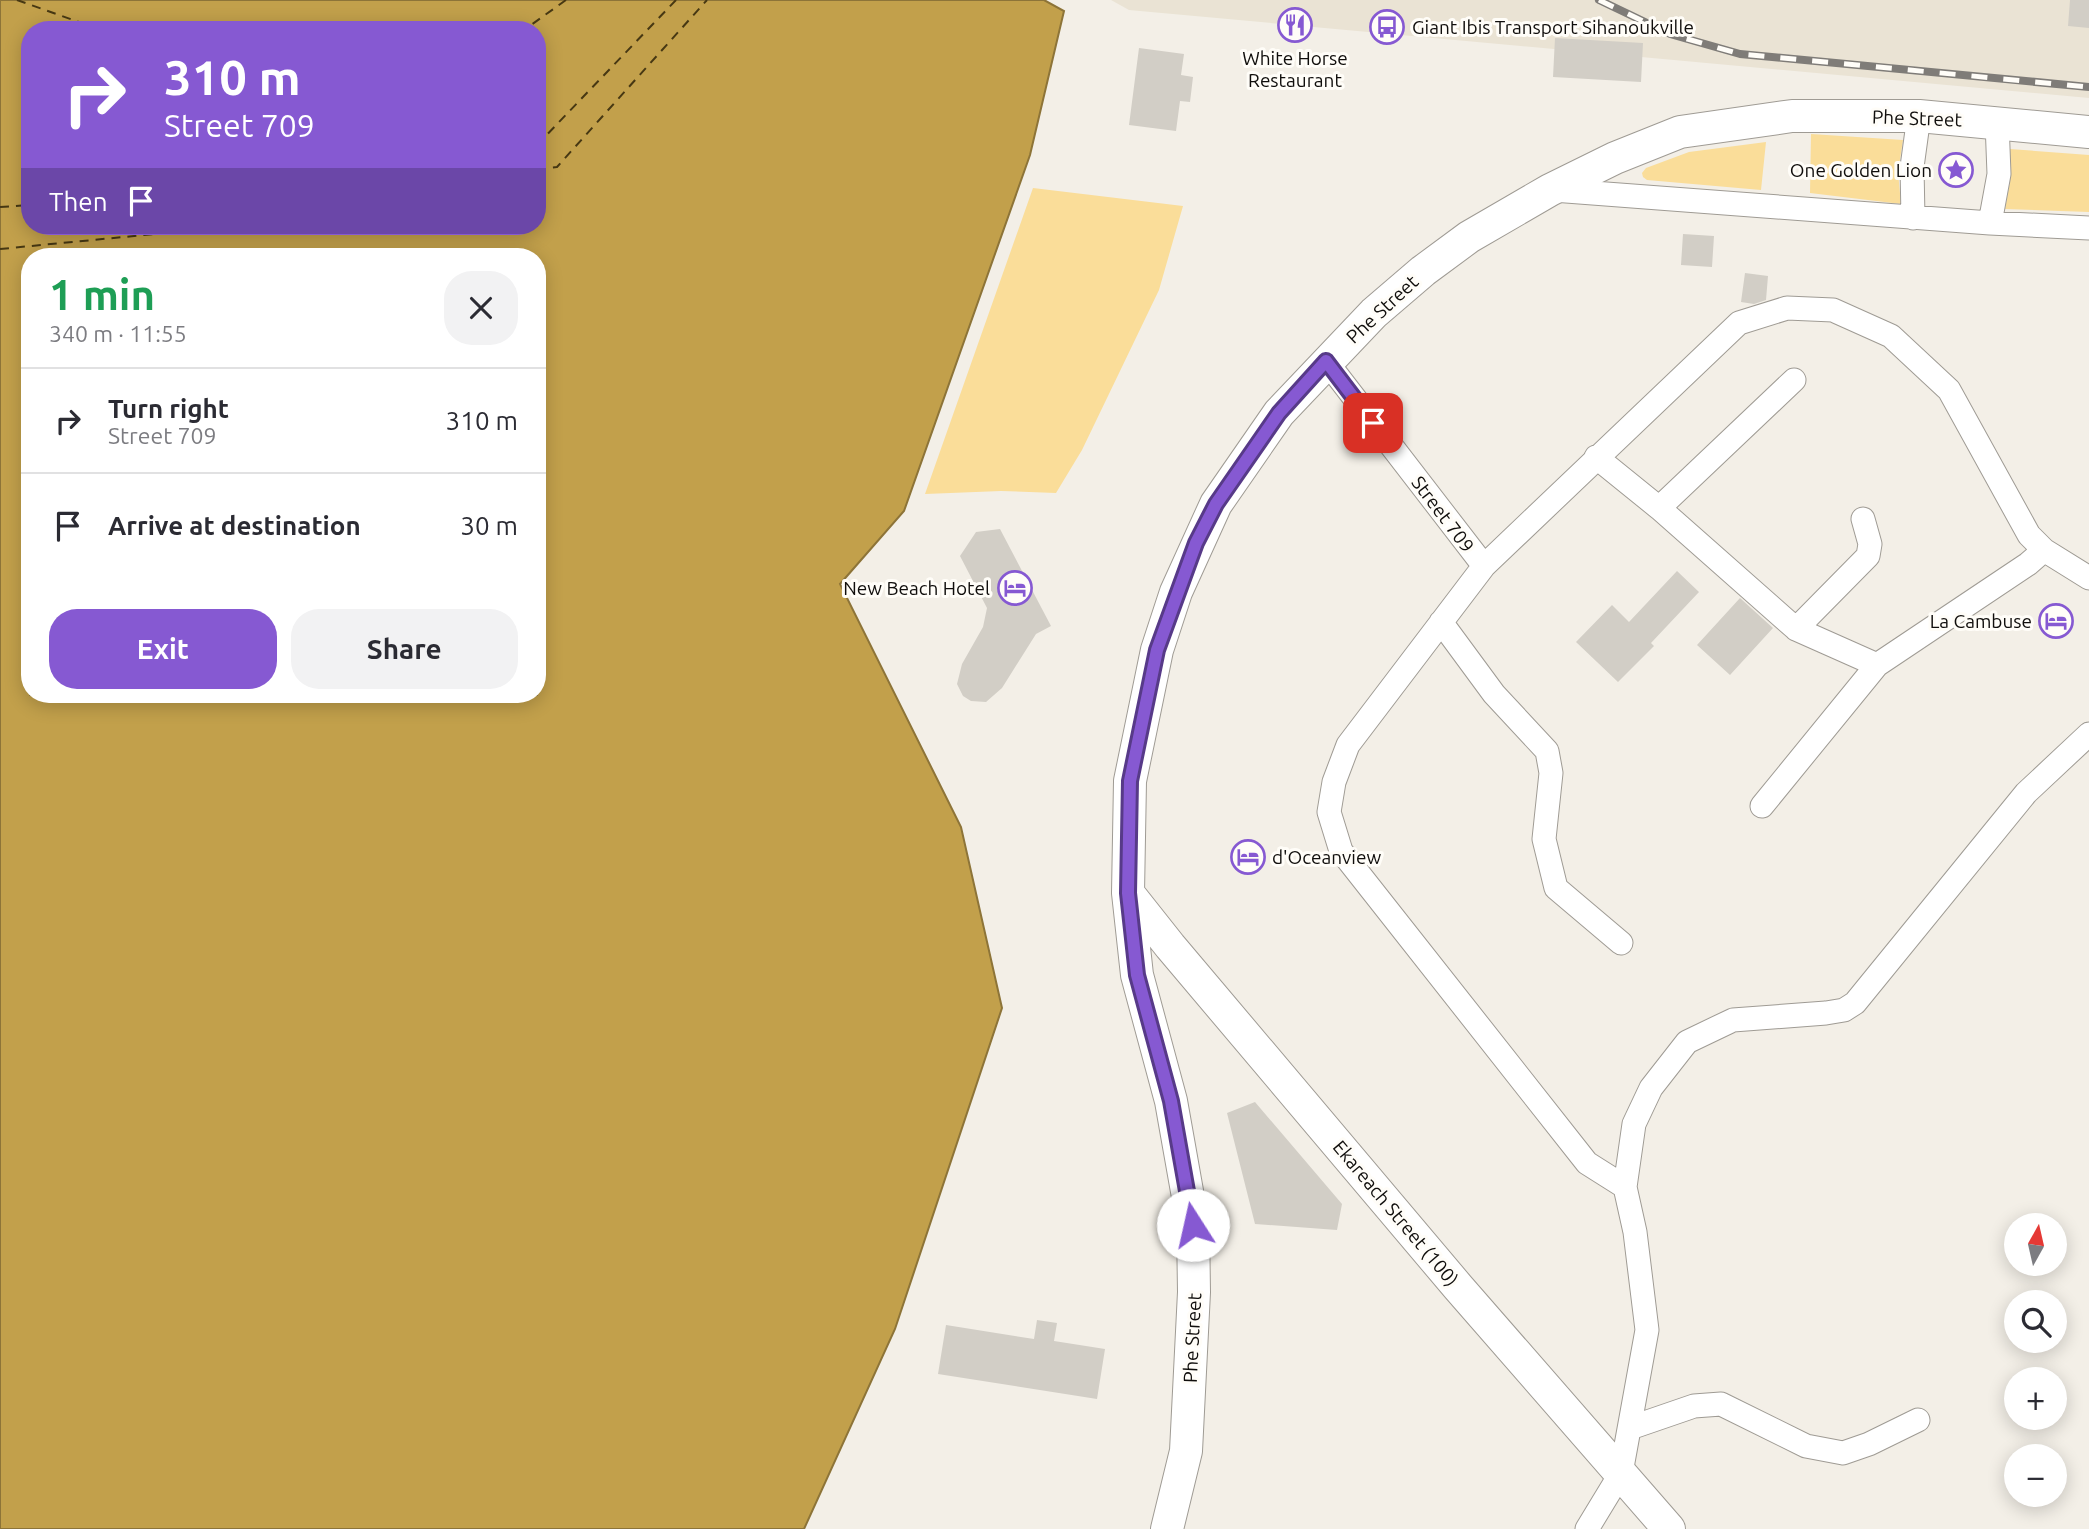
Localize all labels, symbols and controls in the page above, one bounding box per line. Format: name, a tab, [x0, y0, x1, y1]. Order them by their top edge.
restaurant icon: White Horse Restaurant	[1276, 6, 1314, 44]
bus stop icon: Giant Ibis Transport Sihanoukville	[1368, 8, 1406, 46]
place label: Giant Ibis Transport Sihanoukville	[1412, 16, 1694, 38]
place label: White Horse Restaurant	[1242, 47, 1348, 91]
icon: right	[49, 49, 140, 140]
text: 310 m	[164, 49, 301, 104]
street label: Phe Street	[1872, 105, 1963, 131]
text: Street 709	[164, 107, 315, 143]
place icon: One Golden Lion	[1937, 151, 1975, 189]
place label: One Golden Lion	[1790, 159, 1932, 181]
icon: arrive	[122, 182, 160, 220]
text: Then	[49, 187, 108, 216]
street label: Phe Street	[1342, 270, 1423, 348]
text: 1 min	[49, 271, 155, 318]
button: close	[444, 271, 518, 345]
text: 340 m · 11:55	[49, 321, 187, 346]
pin	[1343, 393, 1403, 453]
text: Turn right	[108, 394, 229, 423]
icon: right	[49, 402, 87, 440]
icon: arrive	[1354, 404, 1392, 442]
text: 310 m	[446, 406, 518, 435]
text: Street 709	[108, 423, 216, 448]
street label: Street 709	[1407, 472, 1479, 556]
icon: arrive	[49, 507, 87, 545]
text: Arrive at destination	[108, 511, 361, 540]
text: 30 m	[460, 511, 518, 540]
hotel icon: New Beach Hotel	[996, 569, 1034, 607]
place label: New Beach Hotel	[843, 577, 990, 599]
hotel icon: La Cambuse	[2037, 602, 2075, 640]
button: Exit	[49, 609, 277, 689]
button: Share	[291, 609, 518, 689]
place label: La Cambuse	[1930, 610, 2032, 632]
hotel icon: d'Oceanview	[1229, 838, 1267, 876]
place label: d'Oceanview	[1272, 846, 1381, 868]
street label: Ekareach Street (100)	[1329, 1136, 1463, 1290]
position arrow	[1156, 1188, 1230, 1262]
north arrow	[2004, 1213, 2067, 1276]
map controls	[2004, 1213, 2067, 1507]
button: search	[2004, 1290, 2067, 1353]
street label: Phe Street	[1179, 1292, 1205, 1384]
button: +	[2004, 1367, 2067, 1430]
button: −	[2004, 1444, 2067, 1507]

